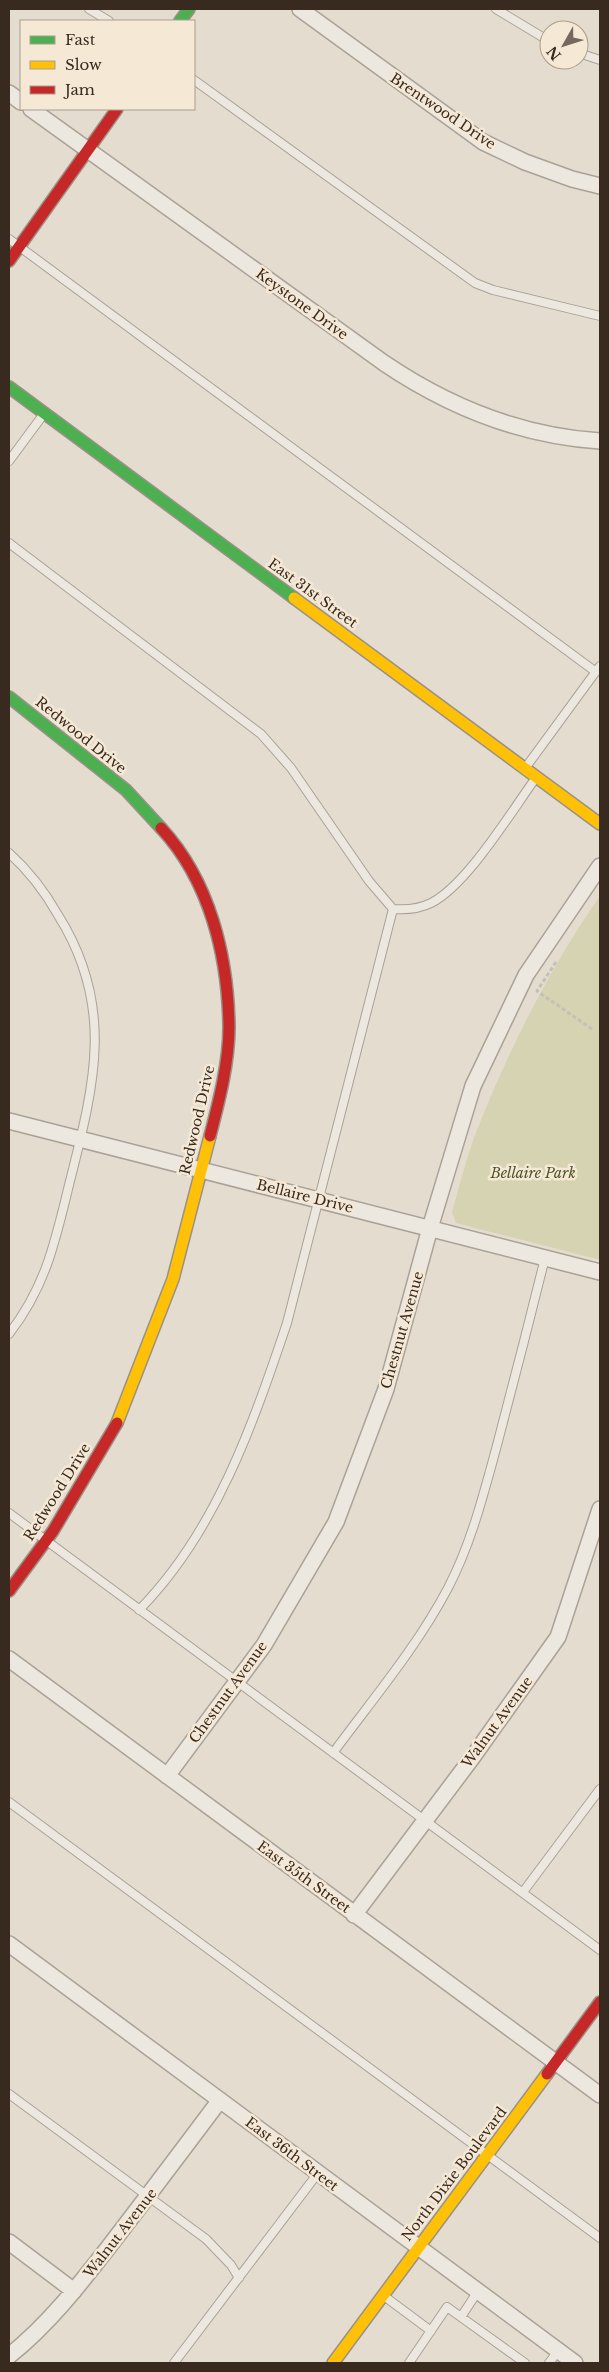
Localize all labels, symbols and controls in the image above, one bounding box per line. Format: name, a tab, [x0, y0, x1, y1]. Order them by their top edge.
legend	[20, 20, 195, 110]
north arrow	[539, 20, 589, 70]
text: Fast	[65, 30, 96, 49]
text: N	[543, 42, 565, 64]
text: Slow	[65, 55, 102, 74]
street label: Brentwood Drive	[387, 69, 499, 153]
text: Jam	[63, 80, 95, 99]
street label: Keystone Drive	[252, 264, 352, 344]
street label: East 31st Street	[265, 554, 362, 632]
street label: Redwood Drive	[32, 693, 130, 777]
street label: Redwood Drive	[176, 1064, 218, 1176]
park label: Bellaire Park	[489, 1164, 576, 1182]
street label: Bellaire Drive	[255, 1175, 355, 1217]
street label: Chestnut Avenue	[377, 1269, 427, 1391]
street label: Redwood Drive	[20, 1440, 94, 1544]
street label: Chestnut Avenue	[185, 1638, 271, 1746]
street label: Walnut Avenue	[457, 1673, 536, 1772]
street label: East 35th Street	[254, 1837, 355, 1917]
street label: North Dixie Boulevard	[398, 2103, 511, 2245]
street label: East 36th Street	[242, 2113, 343, 2195]
street label: Walnut Avenue	[79, 2185, 161, 2282]

